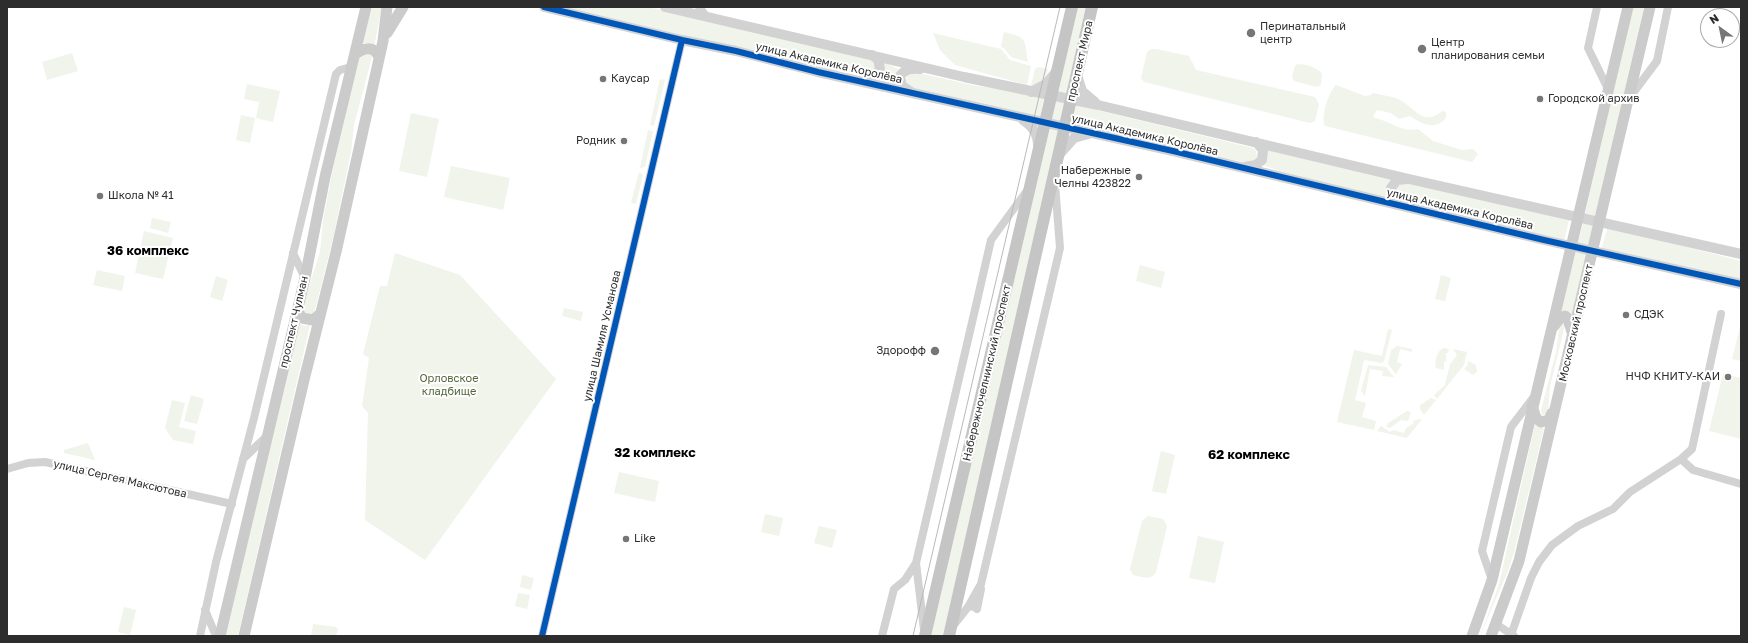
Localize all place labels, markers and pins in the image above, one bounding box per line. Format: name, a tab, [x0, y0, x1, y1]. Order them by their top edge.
place label: Перинатальный центр	[1260, 20, 1346, 46]
marker: Перинатальный центр	[1245, 27, 1257, 39]
place label: Центр планирования семьи	[1431, 36, 1545, 62]
marker: Центр планирования семьи	[1416, 43, 1428, 55]
place label: Каусар	[611, 72, 649, 86]
marker: Каусар	[598, 74, 608, 84]
place label: Городской архив	[1548, 92, 1639, 106]
marker: Городской архив	[1535, 94, 1545, 104]
place label: Родник	[576, 134, 616, 148]
marker: Родник	[619, 136, 629, 146]
place label: Набережные Челны 423822	[1054, 164, 1131, 190]
marker: Набережные Челны 423822	[1134, 172, 1144, 182]
place label: Школа № 41	[108, 189, 174, 203]
marker: Школа № 41	[95, 191, 105, 201]
place label: СДЭК	[1634, 308, 1664, 322]
marker: СДЭК	[1621, 310, 1631, 320]
place label: Здорофф	[876, 344, 926, 358]
marker: Здорофф	[929, 345, 941, 357]
place label: НЧФ КНИТУ-КАИ	[1626, 370, 1720, 384]
marker: НЧФ КНИТУ-КАИ	[1723, 372, 1733, 382]
place label: Like	[634, 532, 656, 546]
marker: Like	[621, 534, 631, 544]

